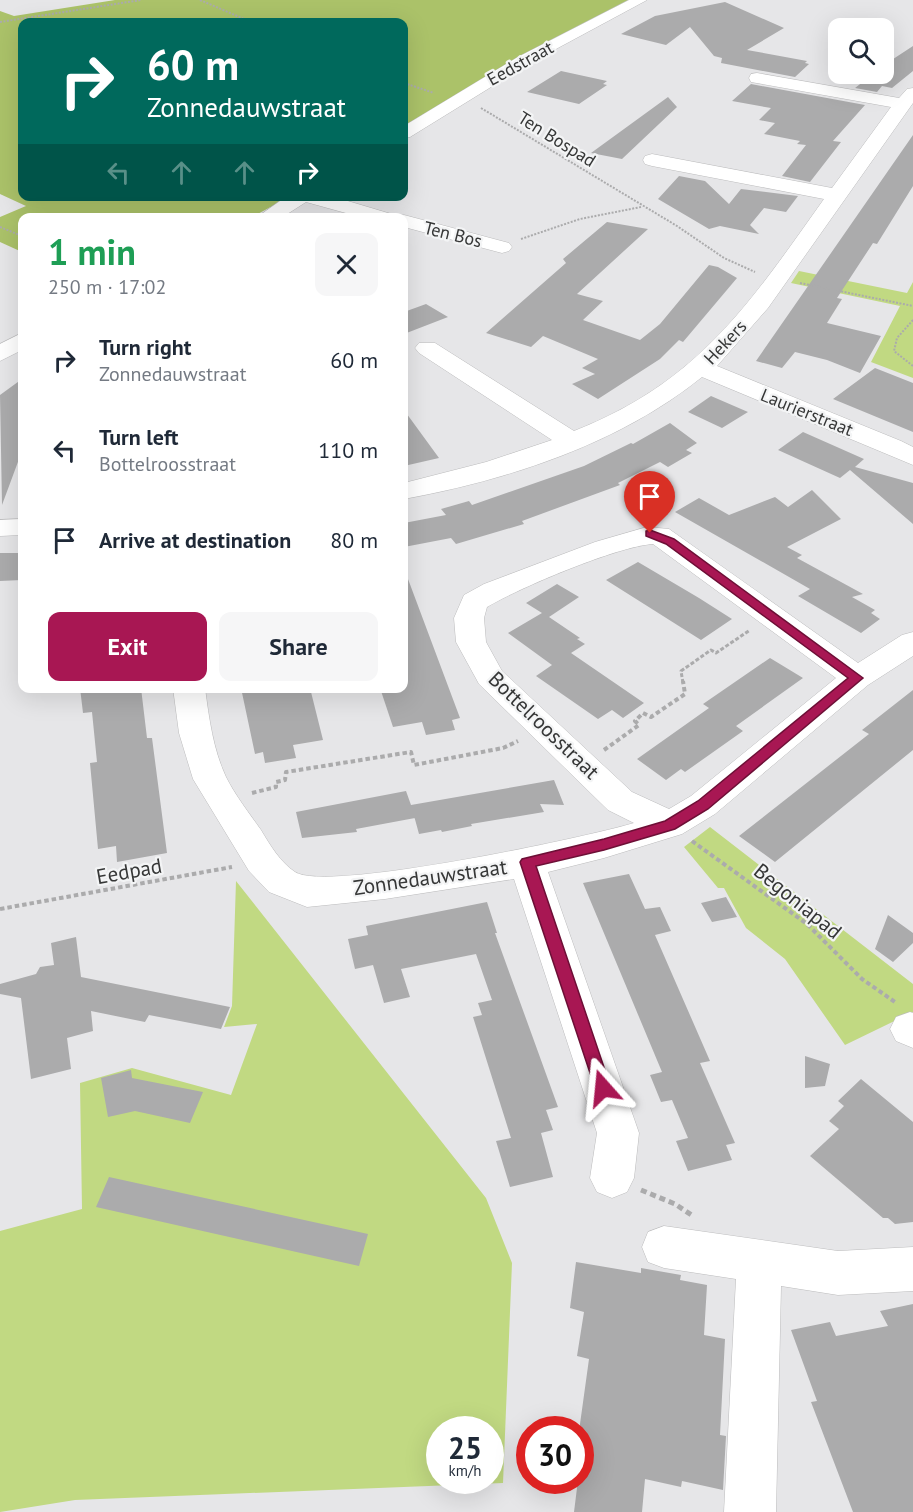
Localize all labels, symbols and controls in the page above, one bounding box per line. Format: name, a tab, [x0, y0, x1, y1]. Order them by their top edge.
map controls	[828, 18, 894, 84]
button: search	[828, 18, 894, 84]
street label: Eedstraat	[483, 35, 557, 91]
text: 60 m	[147, 37, 239, 92]
icon: right	[48, 42, 126, 120]
text: Zonnedauwstraat	[147, 90, 346, 124]
street label: Ten Bospad	[514, 106, 600, 172]
icon: left	[102, 156, 135, 189]
icon: ahead	[165, 156, 198, 189]
icon: ahead	[228, 156, 261, 189]
icon: right	[291, 156, 324, 189]
street label: Ten Bos	[421, 216, 485, 252]
text: 1 min	[48, 228, 136, 275]
button: close	[315, 233, 378, 296]
text: 250 m · 17:02	[48, 274, 166, 300]
street label: Hekers	[699, 315, 751, 369]
text: Turn right	[99, 333, 191, 361]
icon: right	[48, 344, 81, 377]
text: 60 m	[330, 346, 378, 374]
text: Zonnedauwstraat	[99, 361, 246, 387]
street label: Laurierstraat	[757, 383, 857, 441]
text: Turn left	[99, 423, 179, 451]
icon: left	[48, 434, 81, 467]
text: 110 m	[318, 436, 378, 464]
text: Bottelroosstraat	[99, 451, 236, 477]
pin	[624, 471, 675, 533]
icon: arrive	[633, 480, 666, 513]
icon: arrive	[48, 524, 81, 557]
text: Arrive at destination	[99, 526, 291, 554]
text: 80 m	[330, 526, 378, 554]
button: Exit	[48, 612, 207, 681]
button: Share	[219, 612, 378, 681]
street label: Bottelroosstraat	[483, 665, 605, 785]
street label: Eedpad	[94, 852, 164, 890]
street label: Zonnedauwstraat	[351, 853, 509, 901]
street label: Begoniapad	[748, 857, 848, 945]
position arrow	[571, 1056, 635, 1120]
speed limit sign: 30	[516, 1416, 594, 1494]
text: 25	[448, 1428, 482, 1467]
text: km/h	[449, 1461, 481, 1480]

